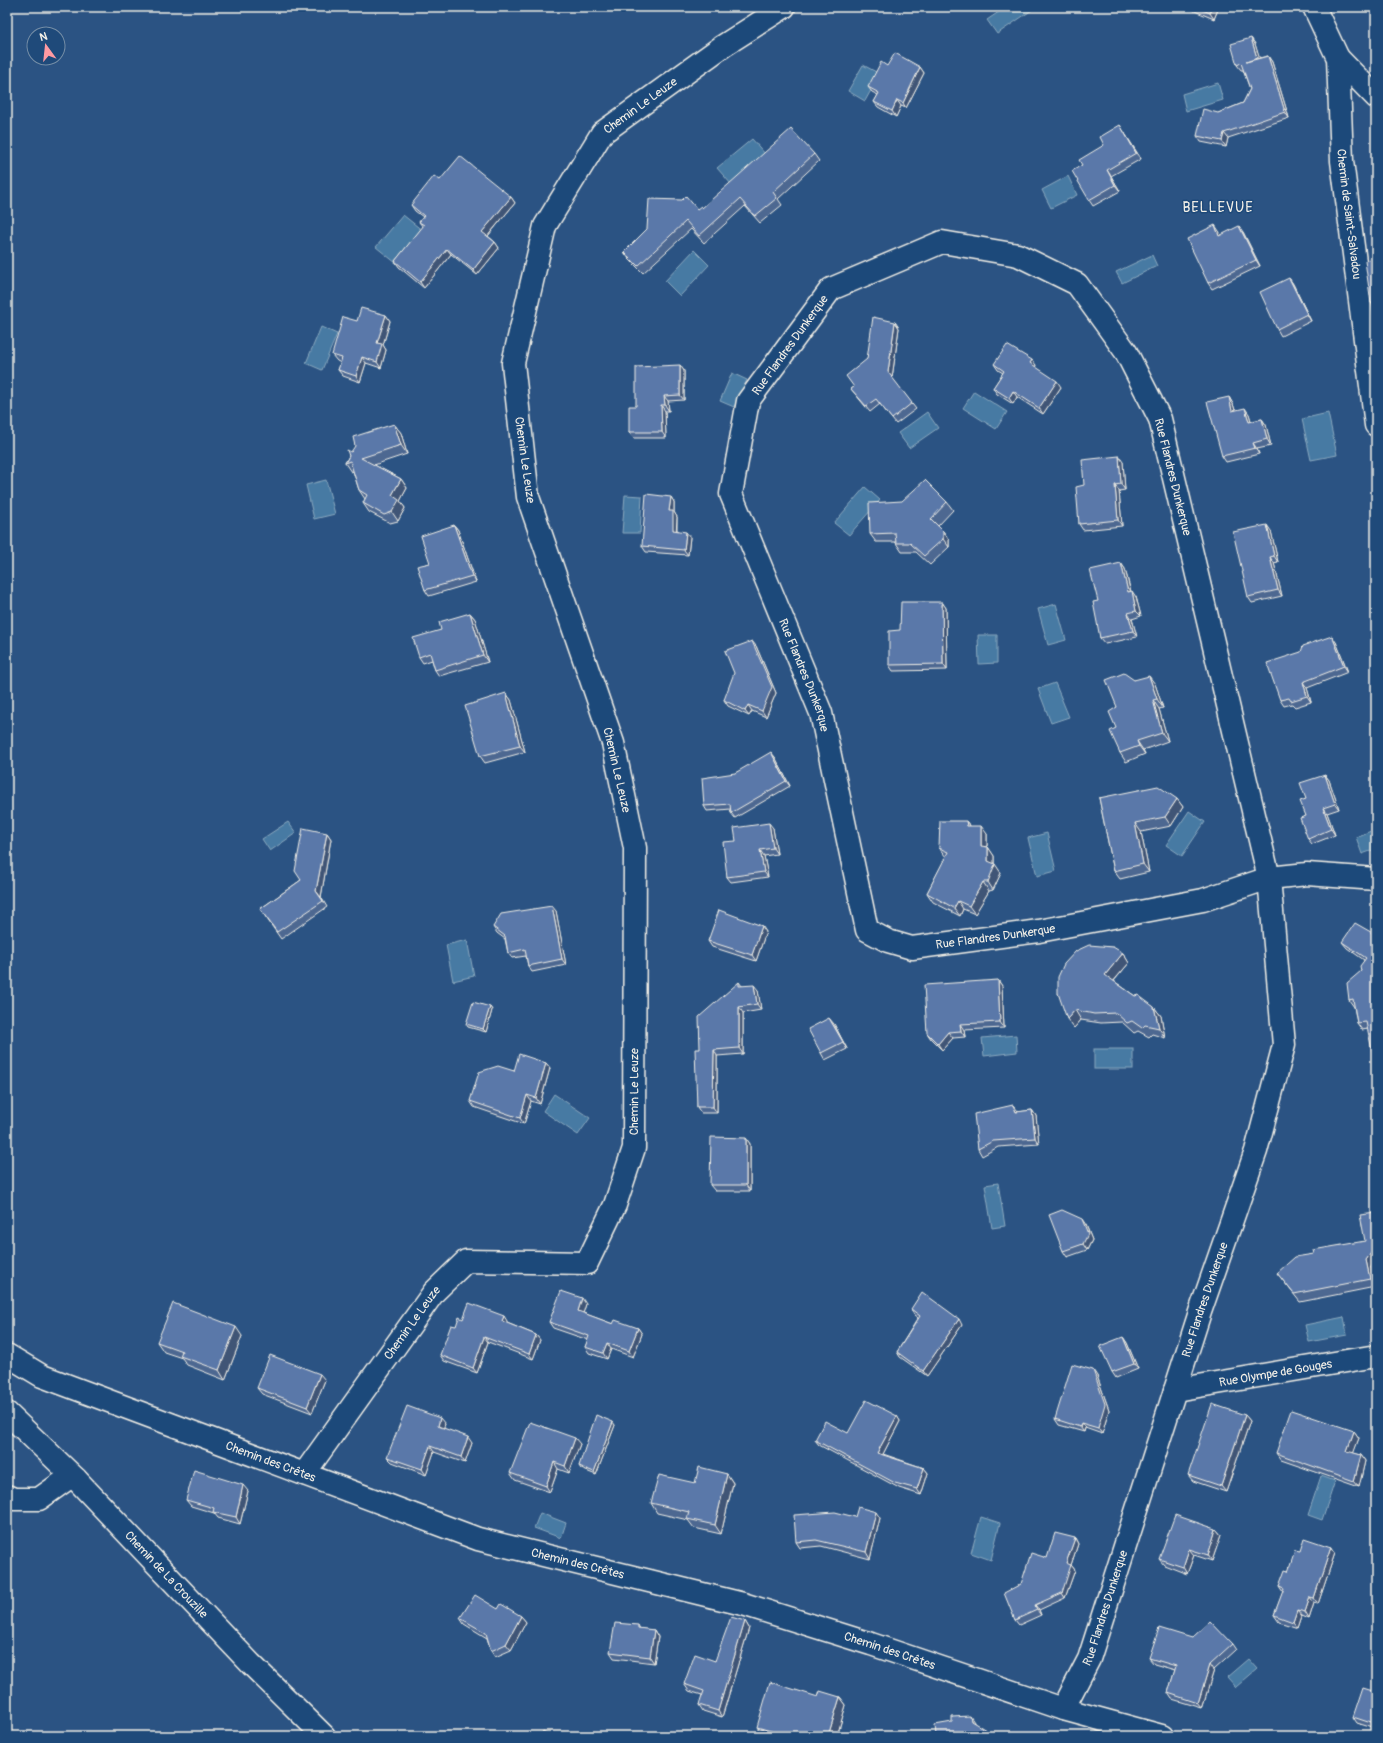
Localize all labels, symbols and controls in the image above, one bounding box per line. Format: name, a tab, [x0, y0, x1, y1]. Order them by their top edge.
north arrow	[26, 26, 66, 66]
text: N	[38, 29, 49, 44]
street label: Chemin Le Leuze	[601, 74, 680, 137]
street label: Chemin de Saint-Salvadou	[1334, 149, 1364, 280]
district label: BELLEVUE	[1182, 199, 1254, 216]
street label: Rue Flandres Dunkerque	[749, 292, 832, 398]
street label: Chemin Le Leuze	[511, 416, 538, 504]
street label: Rue Flandres Dunkerque	[1151, 417, 1194, 537]
street label: Rue Flandres Dunkerque	[775, 616, 832, 733]
street label: Chemin Le Leuze	[599, 726, 634, 814]
street label: Rue Flandres Dunkerque	[935, 921, 1057, 953]
street label: Chemin Le Leuze	[627, 1048, 642, 1135]
street label: Rue Flandres Dunkerque	[1179, 1240, 1232, 1359]
street label: Chemin Le Leuze	[381, 1283, 444, 1363]
street label: Rue Olympe de Gouges	[1218, 1356, 1334, 1390]
street label: Chemin des Crêtes	[223, 1438, 318, 1486]
street label: Chemin de La Crouzille	[121, 1528, 211, 1622]
street label: Chemin des Crêtes	[530, 1545, 626, 1583]
street label: Rue Flandres Dunkerque	[1080, 1548, 1131, 1669]
street label: Chemin des Crêtes	[842, 1629, 938, 1673]

